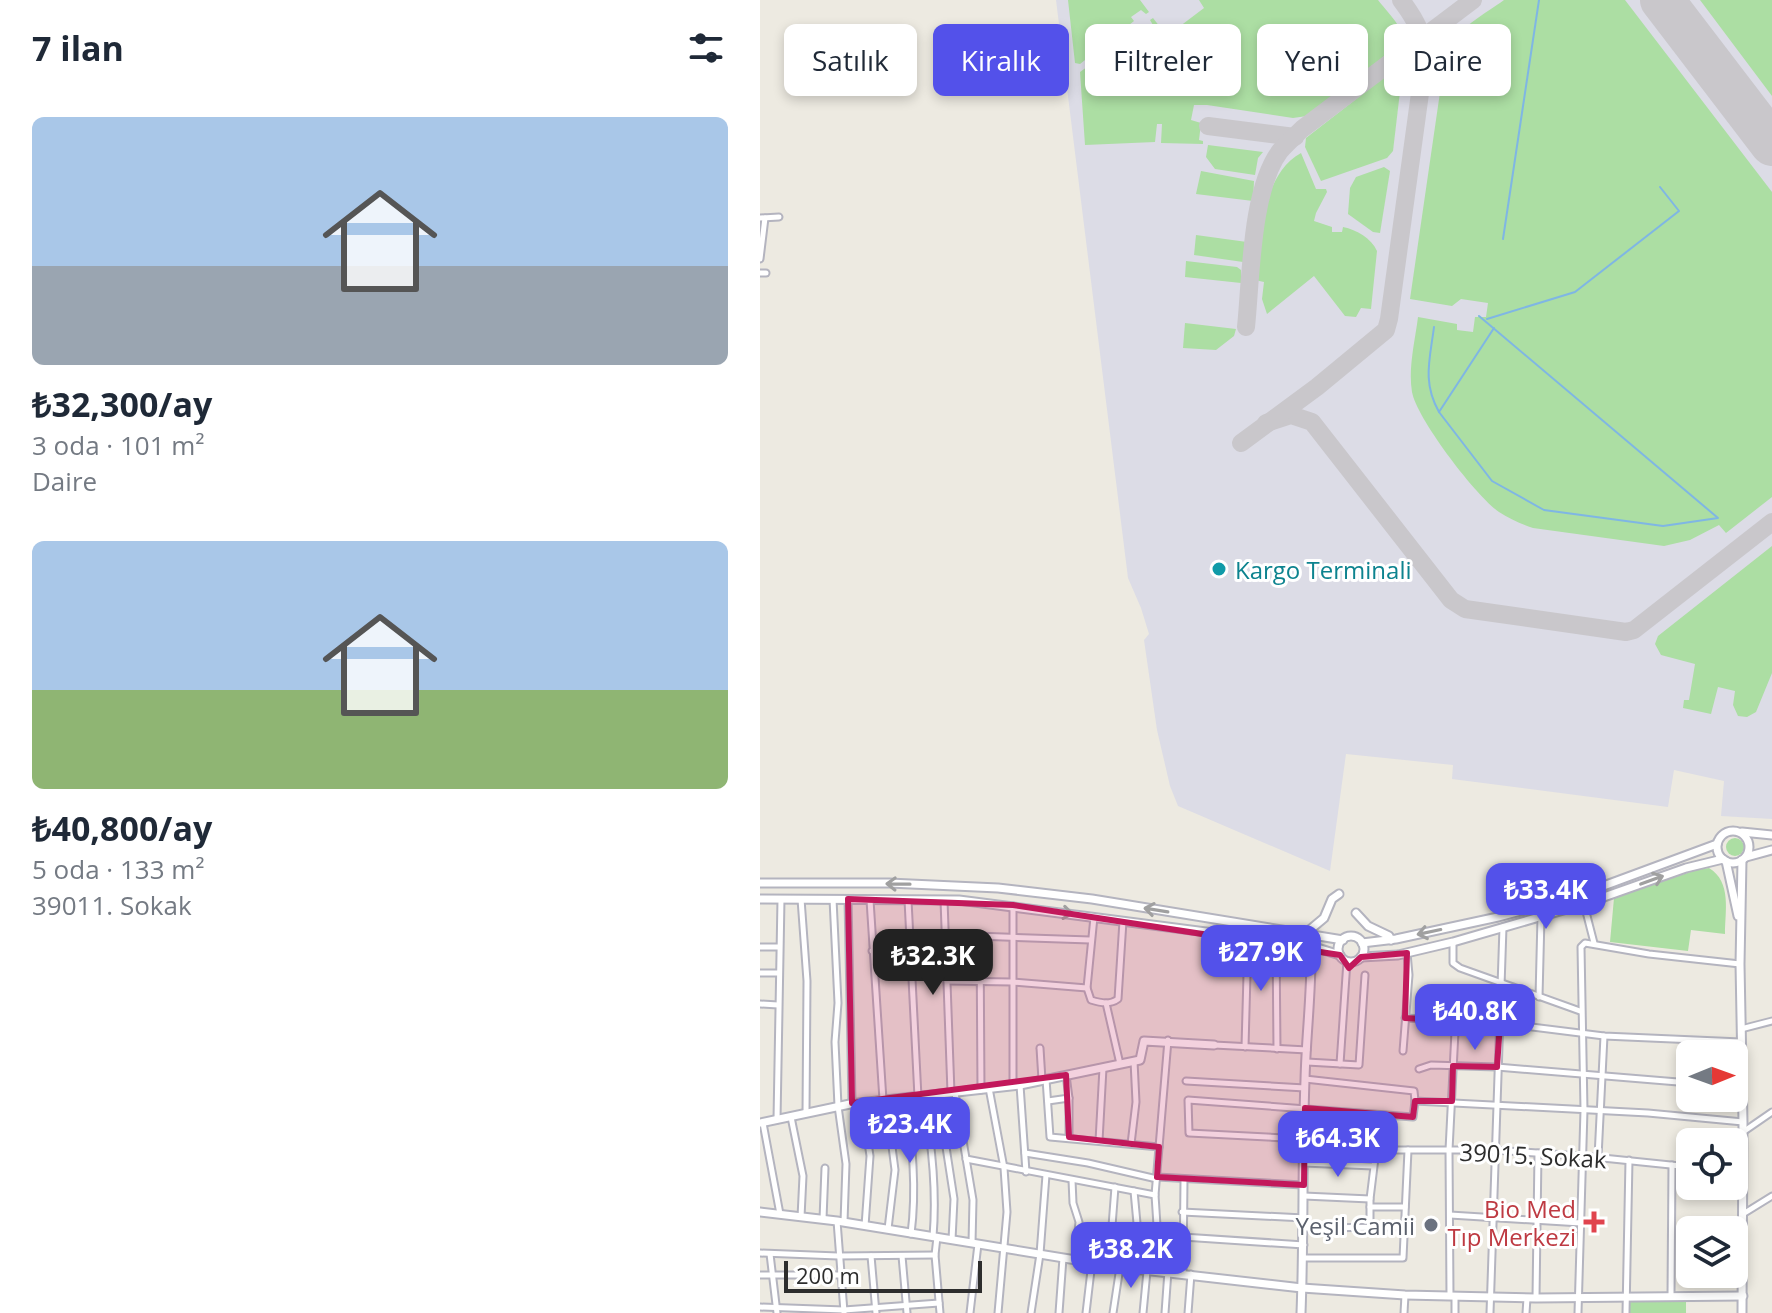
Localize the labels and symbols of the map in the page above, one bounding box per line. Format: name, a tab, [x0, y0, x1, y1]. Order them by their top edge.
place label: Kargo Terminali	[1235, 553, 1412, 586]
marker: Kargo Terminali	[1210, 560, 1228, 578]
pin: ₺33.4K	[1481, 863, 1611, 931]
one-way arrow	[1639, 872, 1664, 887]
one-way arrow	[885, 876, 912, 891]
one-way arrow	[1144, 902, 1169, 917]
one-way arrow	[1048, 905, 1073, 920]
pin: ₺27.9K	[1196, 925, 1326, 993]
one-way arrow	[1417, 925, 1442, 940]
pin: ₺32.3K	[868, 929, 998, 997]
pin: ₺40.8K	[1410, 984, 1540, 1052]
north arrow	[1676, 1040, 1748, 1112]
pin: ₺23.4K	[845, 1097, 975, 1165]
pin: ₺64.3K	[1273, 1111, 1403, 1179]
street label: 39015. Sokak	[1459, 1135, 1608, 1175]
place label: Bio Med Tıp Merkezi	[1448, 1192, 1576, 1253]
place label: Yeşil Camii	[1296, 1209, 1415, 1242]
marker: Bio Med Tıp Merkezi	[1583, 1211, 1605, 1233]
marker: Yeşil Camii	[1422, 1216, 1440, 1234]
pin: ₺38.2K	[1066, 1222, 1196, 1290]
scale bar	[784, 1257, 982, 1293]

